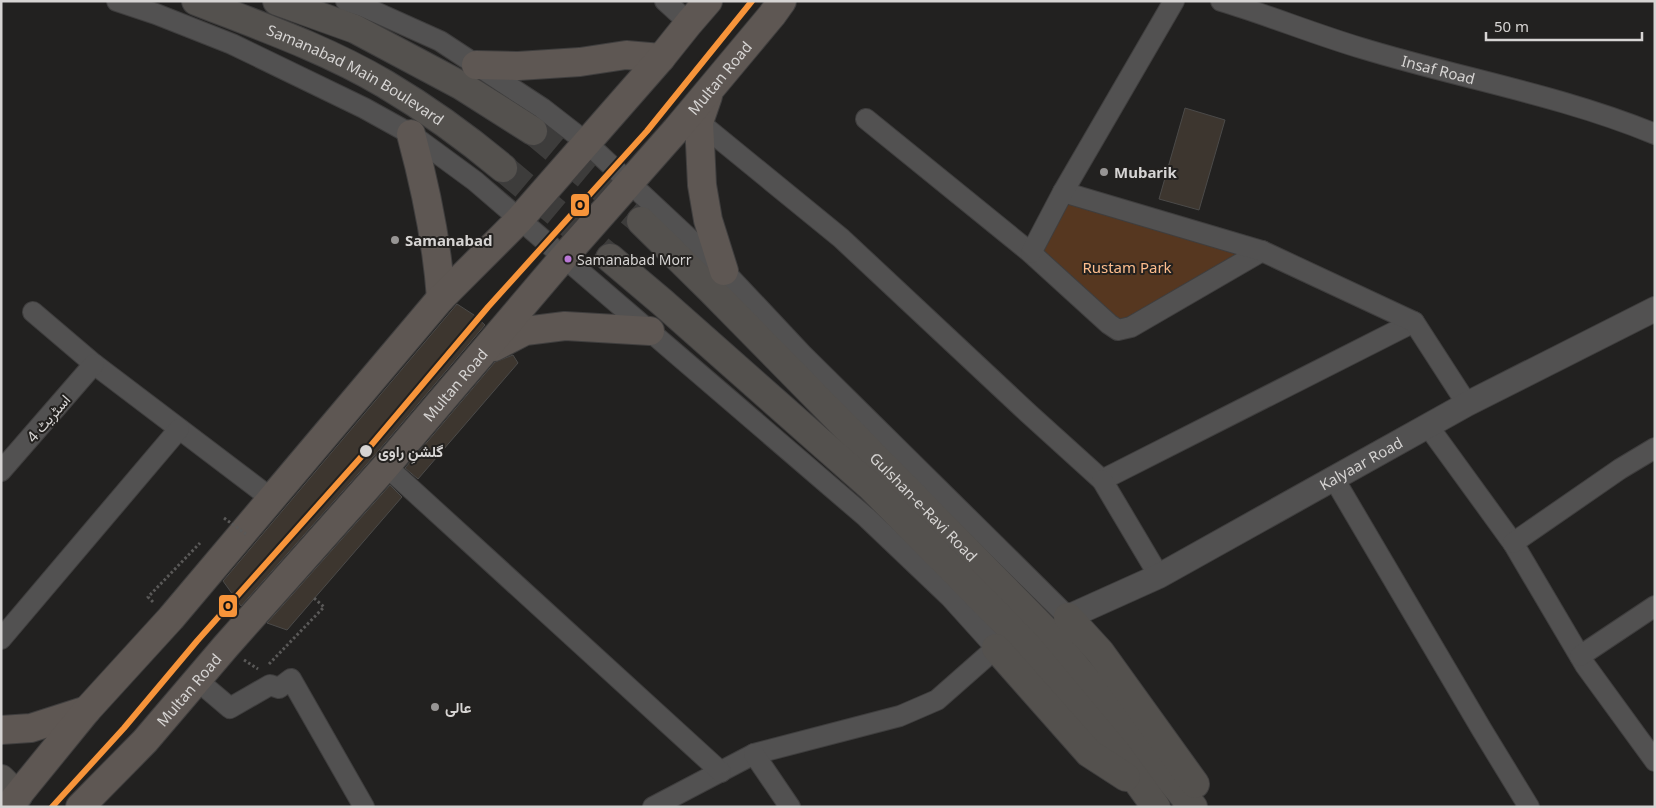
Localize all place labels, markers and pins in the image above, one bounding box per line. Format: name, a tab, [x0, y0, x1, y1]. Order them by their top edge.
place label: Mubarik	[1114, 162, 1178, 182]
marker: Mubarik	[1098, 166, 1110, 178]
place label: Samanabad	[405, 230, 493, 250]
marker: Samanabad	[389, 234, 401, 246]
place label: Samanabad Morr	[577, 250, 692, 269]
marker: Samanabad Morr	[563, 254, 573, 264]
place label: گلشنِ راوی	[378, 441, 443, 464]
marker: گلشنِ راوی	[358, 443, 374, 459]
place label: عالی	[445, 697, 472, 717]
marker: عالی	[429, 701, 441, 713]

